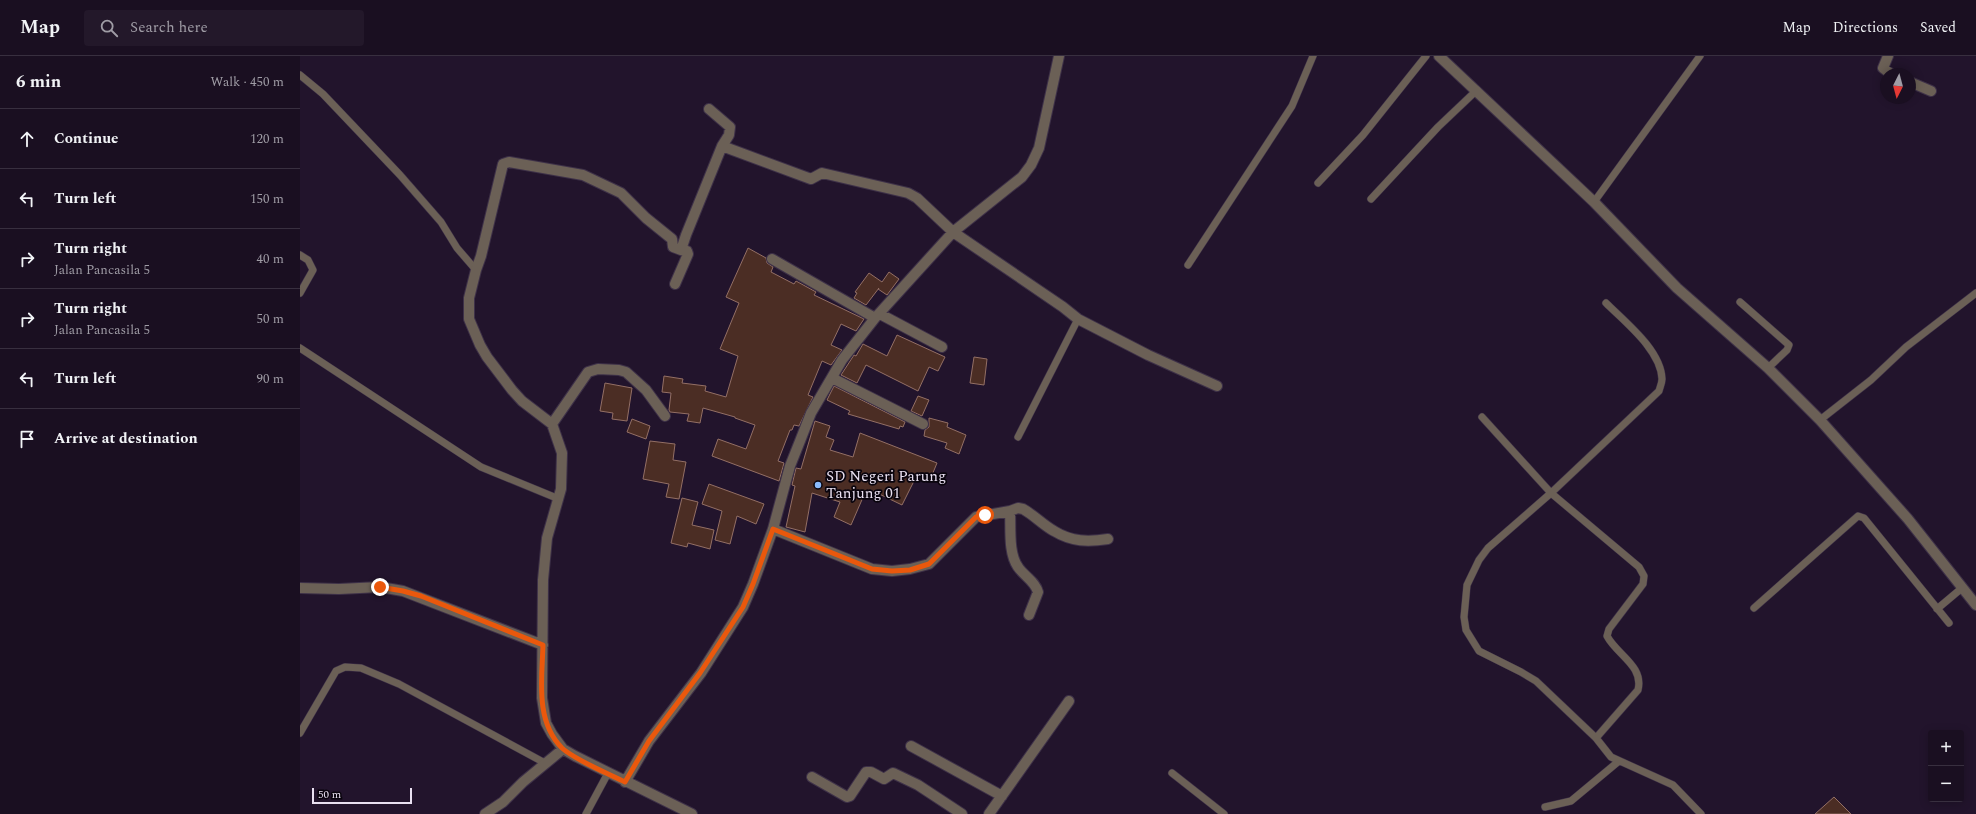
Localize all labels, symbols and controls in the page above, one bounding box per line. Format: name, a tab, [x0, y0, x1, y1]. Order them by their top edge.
search box	[84, 10, 364, 46]
text: Map	[20, 13, 60, 42]
text: Search here	[130, 16, 208, 39]
icon: search	[98, 17, 120, 39]
text: Map	[1783, 17, 1811, 38]
text: Directions	[1833, 17, 1898, 38]
text: Saved	[1920, 17, 1956, 38]
north arrow	[1880, 68, 1916, 104]
text: 6 min	[16, 69, 61, 95]
text: Walk · 450 m	[210, 72, 284, 92]
text: Continue	[54, 127, 119, 150]
icon: ahead	[16, 128, 38, 150]
text: 120 m	[250, 129, 284, 149]
text: Turn left	[54, 187, 116, 210]
icon: left	[16, 188, 38, 210]
text: 150 m	[250, 189, 284, 209]
text: Turn right	[54, 237, 127, 260]
icon: right	[16, 248, 38, 270]
text: 40 m	[257, 249, 284, 269]
text: Jalan Pancasila 5	[54, 260, 150, 280]
text: Turn right	[54, 297, 127, 320]
icon: right	[16, 308, 38, 330]
text: 50 m	[257, 309, 284, 329]
text: Jalan Pancasila 5	[54, 320, 150, 340]
text: Turn left	[54, 367, 116, 390]
icon: left	[16, 368, 38, 390]
text: 90 m	[257, 369, 284, 389]
text: Arrive at destination	[54, 427, 198, 450]
icon: arrive	[16, 428, 38, 450]
place label: SD Negeri Parung Tanjung 01	[826, 465, 946, 505]
marker: SD Negeri Parung Tanjung 01	[813, 480, 823, 490]
route start	[976, 506, 994, 524]
route end	[371, 578, 389, 596]
map controls	[1928, 730, 1964, 802]
button: +	[1928, 730, 1964, 766]
button: −	[1928, 766, 1964, 802]
scale bar	[312, 786, 412, 805]
text: 50 m	[318, 786, 341, 803]

